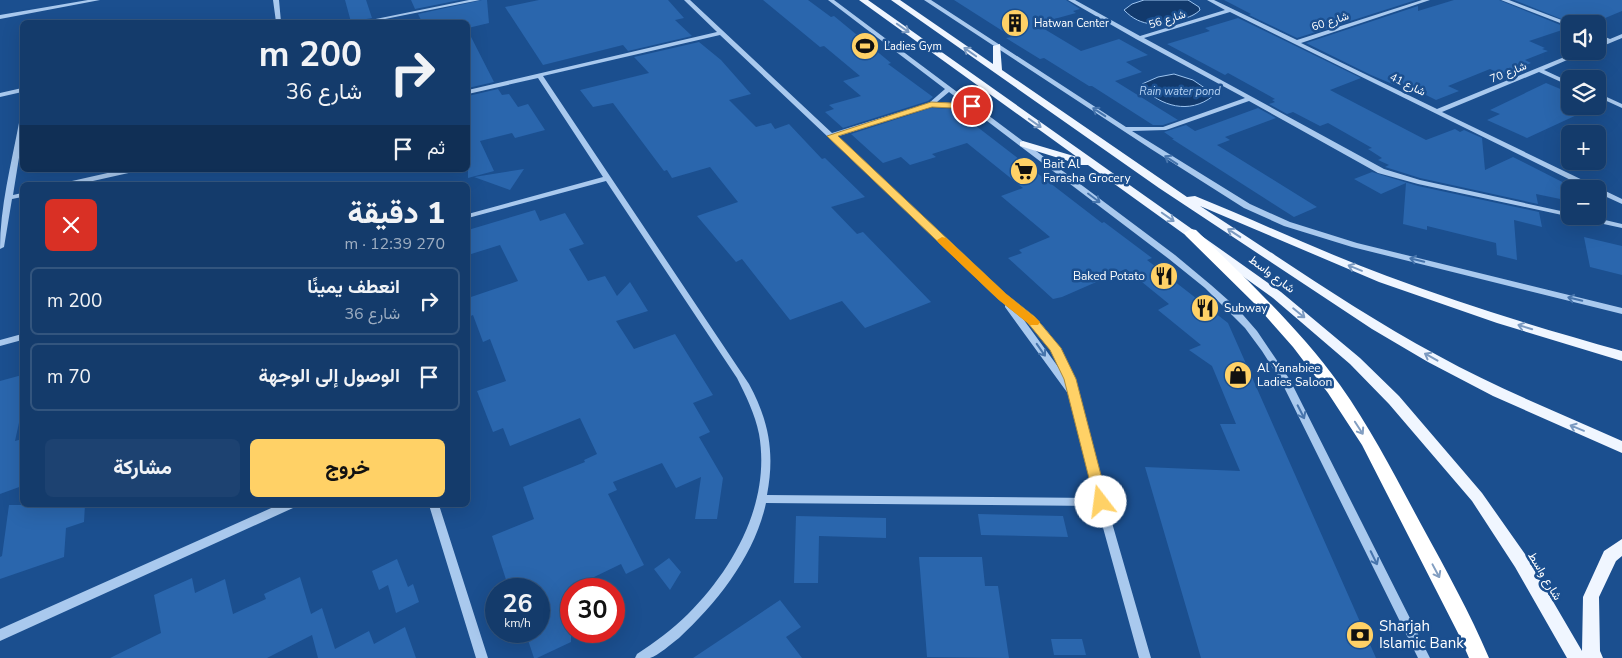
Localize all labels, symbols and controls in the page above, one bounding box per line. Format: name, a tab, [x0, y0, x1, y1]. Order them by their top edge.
street label: شارع 56	[1147, 7, 1188, 32]
building icon: Hatwan Center	[1000, 8, 1030, 38]
street label: شارع 60	[1310, 8, 1351, 35]
map controls	[1561, 15, 1606, 225]
button: sound	[1561, 15, 1606, 60]
place label: Hatwan Center	[1034, 16, 1109, 31]
one-way arrow	[896, 23, 910, 33]
text: 200 m	[259, 31, 362, 78]
sports icon: Ladies Gym	[850, 31, 880, 61]
place label: Ladies Gym	[884, 39, 942, 54]
icon: right	[380, 40, 445, 105]
one-way arrow	[964, 47, 978, 57]
street label: شارع 70	[1488, 58, 1529, 87]
street label: شارع 41	[1387, 69, 1429, 100]
button: layers	[1561, 70, 1606, 115]
text: شارع 36	[286, 77, 362, 107]
water label: Rain water pond	[1139, 84, 1221, 99]
pin	[951, 85, 993, 127]
icon: arrive	[958, 92, 986, 120]
one-way arrow	[1093, 107, 1107, 117]
one-way arrow	[1028, 117, 1042, 128]
button: +	[1561, 125, 1606, 170]
icon: arrive	[389, 135, 417, 163]
text: ثم	[427, 135, 445, 161]
one-way arrow	[1165, 155, 1179, 165]
supermarket icon: Bait Al Farasha Grocery	[1009, 156, 1039, 186]
place label: Bait Al Farasha Grocery	[1043, 156, 1131, 186]
button: −	[1561, 180, 1606, 225]
one-way arrow	[1087, 192, 1100, 203]
text: 1 دقيقة	[348, 193, 445, 234]
button: close	[45, 199, 97, 251]
one-way arrow	[1161, 212, 1175, 222]
one-way arrow	[1228, 228, 1242, 238]
text: 270 m · 12:39	[344, 233, 445, 255]
street label: شارع واسط	[1245, 251, 1298, 297]
one-way arrow	[1409, 255, 1425, 264]
restaurant icon: Baked Potato	[1149, 261, 1179, 291]
one-way arrow	[1348, 263, 1363, 272]
place label: Baked Potato	[1073, 268, 1145, 284]
text: انعطف يمينًا	[307, 274, 400, 300]
icon: right	[415, 287, 443, 315]
text: 200 m	[47, 288, 102, 314]
restaurant icon: Subway	[1190, 293, 1220, 323]
one-way arrow	[1567, 294, 1583, 303]
place label: Subway	[1224, 300, 1268, 316]
text: شارع 36	[345, 303, 400, 325]
one-way arrow	[1292, 307, 1305, 318]
one-way arrow	[1517, 322, 1533, 332]
one-way arrow	[1036, 343, 1046, 357]
one-way arrow	[1424, 352, 1439, 362]
shop icon: Al Yanabiee Ladies Saloon	[1223, 360, 1253, 390]
place label: Al Yanabiee Ladies Saloon	[1257, 360, 1332, 390]
text: الوصول إلى الوجهة	[258, 363, 400, 389]
icon: arrive	[415, 363, 443, 391]
text: 70 m	[47, 364, 91, 390]
one-way arrow	[1297, 404, 1307, 419]
one-way arrow	[1354, 421, 1365, 435]
one-way arrow	[1570, 423, 1585, 433]
button: مشاركة	[45, 439, 240, 497]
button: خروج	[250, 439, 445, 497]
position arrow	[1074, 475, 1126, 527]
street label: شارع واسط	[1523, 549, 1566, 604]
one-way arrow	[1369, 550, 1379, 565]
one-way arrow	[1432, 563, 1441, 578]
speed limit sign: 30	[560, 578, 625, 643]
text: 26	[502, 587, 533, 621]
text: km/h	[504, 615, 531, 631]
place label: Sharjah Islamic Bank	[1379, 616, 1464, 653]
bank icon: Sharjah Islamic Bank	[1345, 620, 1375, 650]

